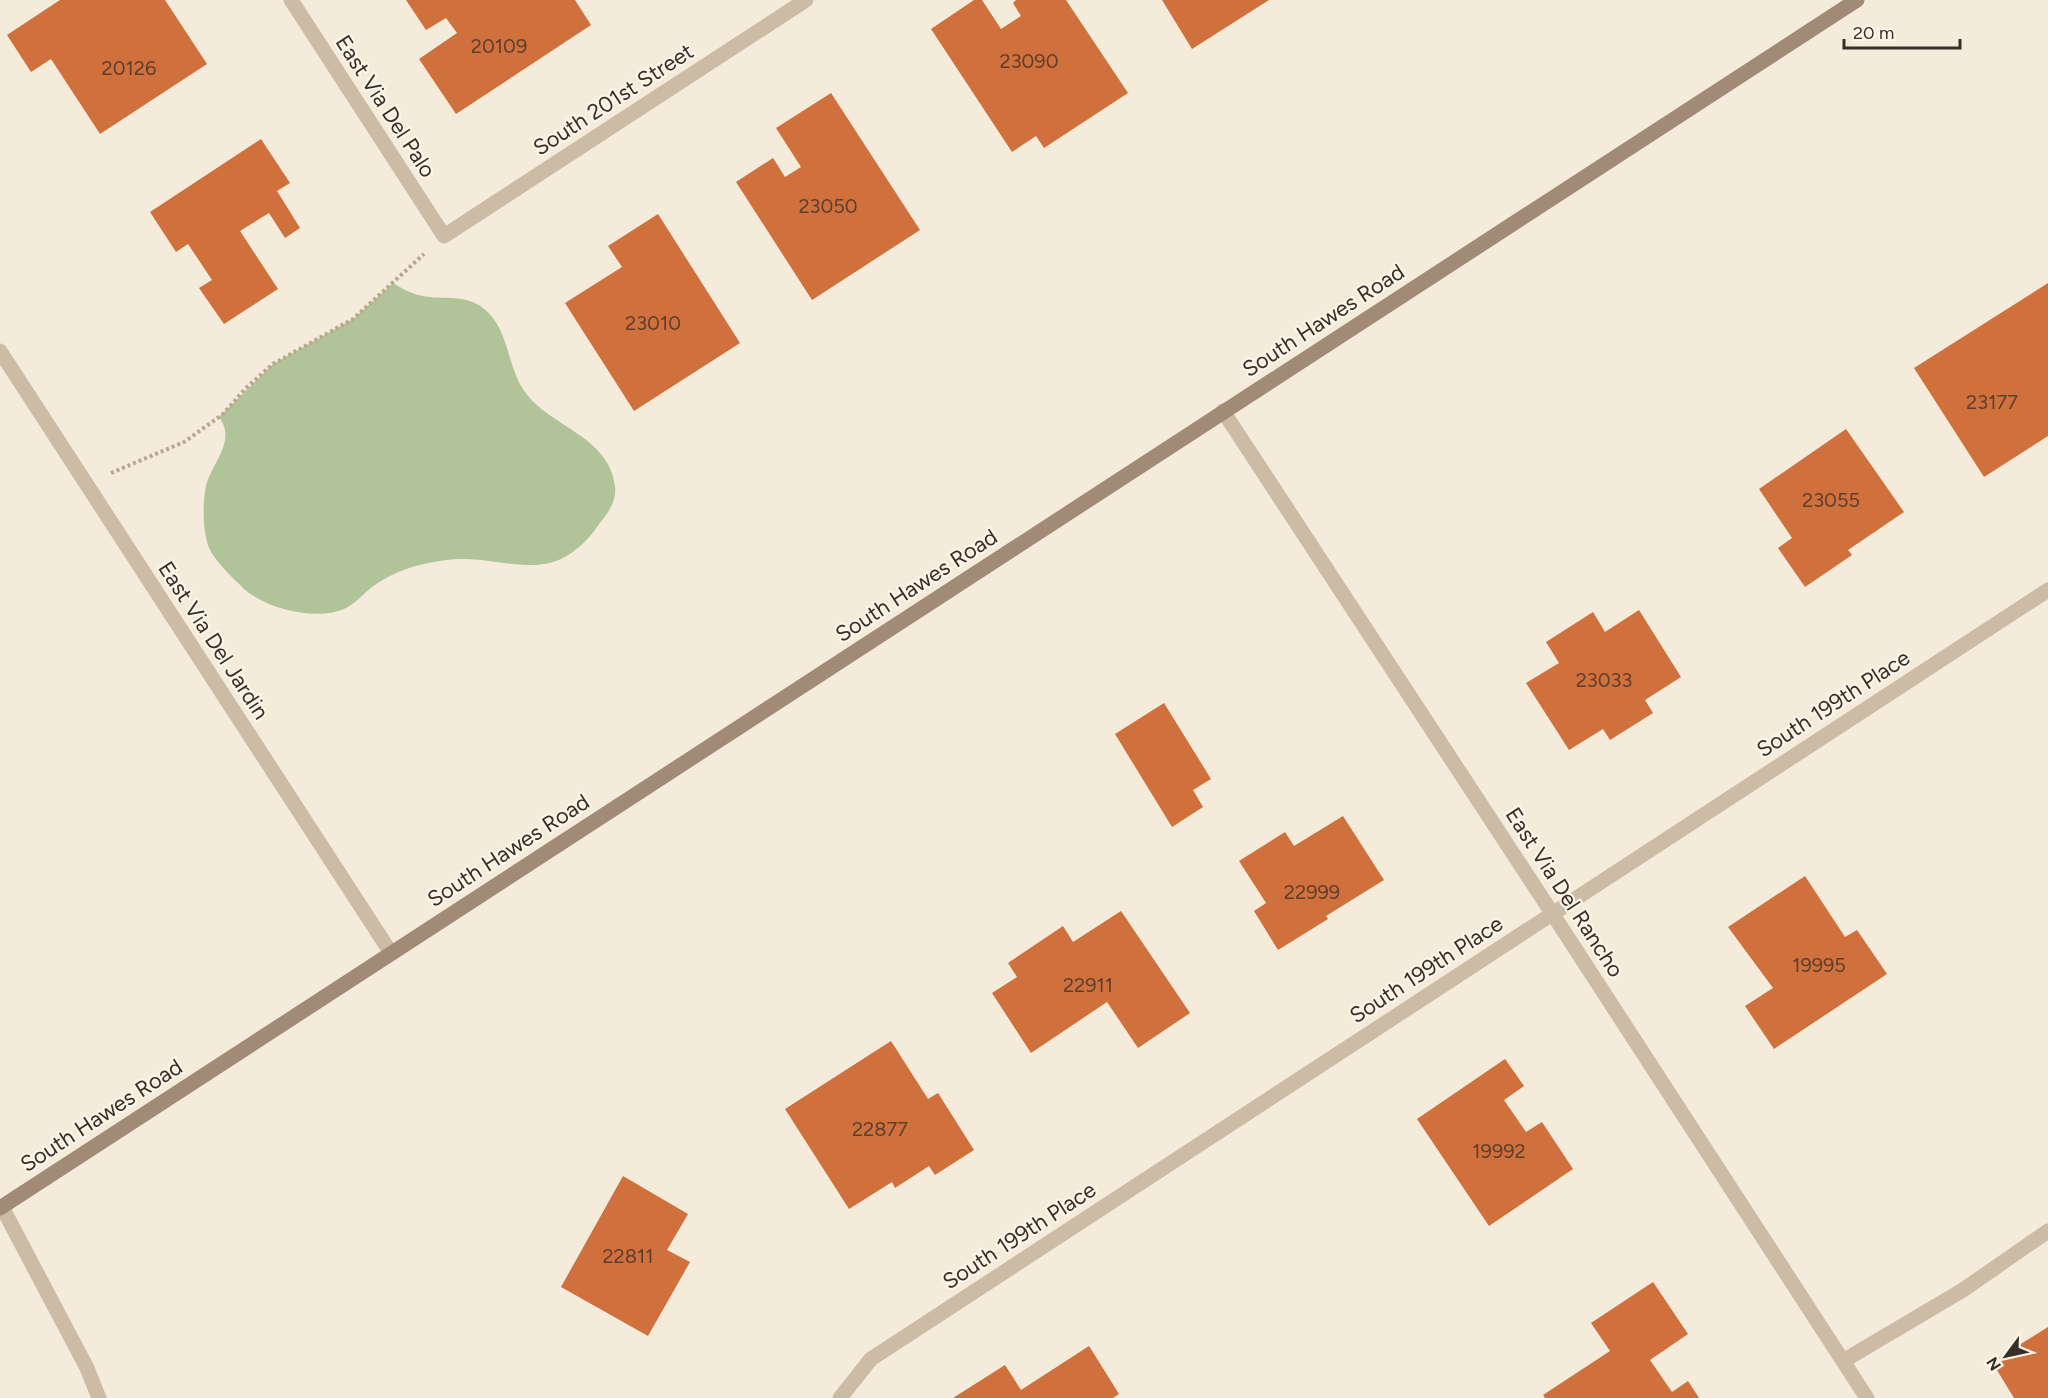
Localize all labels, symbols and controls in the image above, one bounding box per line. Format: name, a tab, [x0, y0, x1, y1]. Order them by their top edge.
scale bar	[1844, 12, 1960, 50]
text: 20 m	[1853, 22, 1894, 44]
street label: East Via Del Palo	[330, 30, 442, 182]
house number: 20109	[471, 34, 527, 58]
street label: South 201st Street	[528, 38, 698, 161]
house number: 23090	[999, 49, 1059, 73]
house number: 20126	[102, 56, 156, 80]
house number: 23050	[798, 194, 858, 218]
street label: South Hawes Road	[1237, 258, 1409, 383]
house number: 23010	[625, 311, 681, 335]
house number: 23177	[1966, 390, 2018, 414]
house number: 23055	[1802, 488, 1860, 512]
street label: South Hawes Road	[830, 523, 1002, 648]
street label: East Via Del Jardin	[152, 556, 275, 724]
street label: South 199th Place	[1752, 644, 1915, 763]
house number: 23033	[1576, 668, 1632, 692]
street label: South Hawes Road	[422, 788, 594, 913]
street label: East Via Del Rancho	[1500, 802, 1630, 982]
house number: 22999	[1284, 880, 1340, 904]
street label: South 199th Place	[1345, 910, 1508, 1029]
house number: 19995	[1792, 953, 1846, 977]
house number: 22911	[1063, 973, 1113, 997]
street label: South Hawes Road	[15, 1053, 187, 1178]
house number: 22877	[852, 1117, 908, 1141]
house number: 19992	[1472, 1139, 1526, 1163]
street label: South 199th Place	[938, 1176, 1101, 1295]
house number: 22811	[602, 1244, 654, 1268]
north arrow	[1976, 1326, 2036, 1386]
text: N	[1983, 1354, 2005, 1374]

